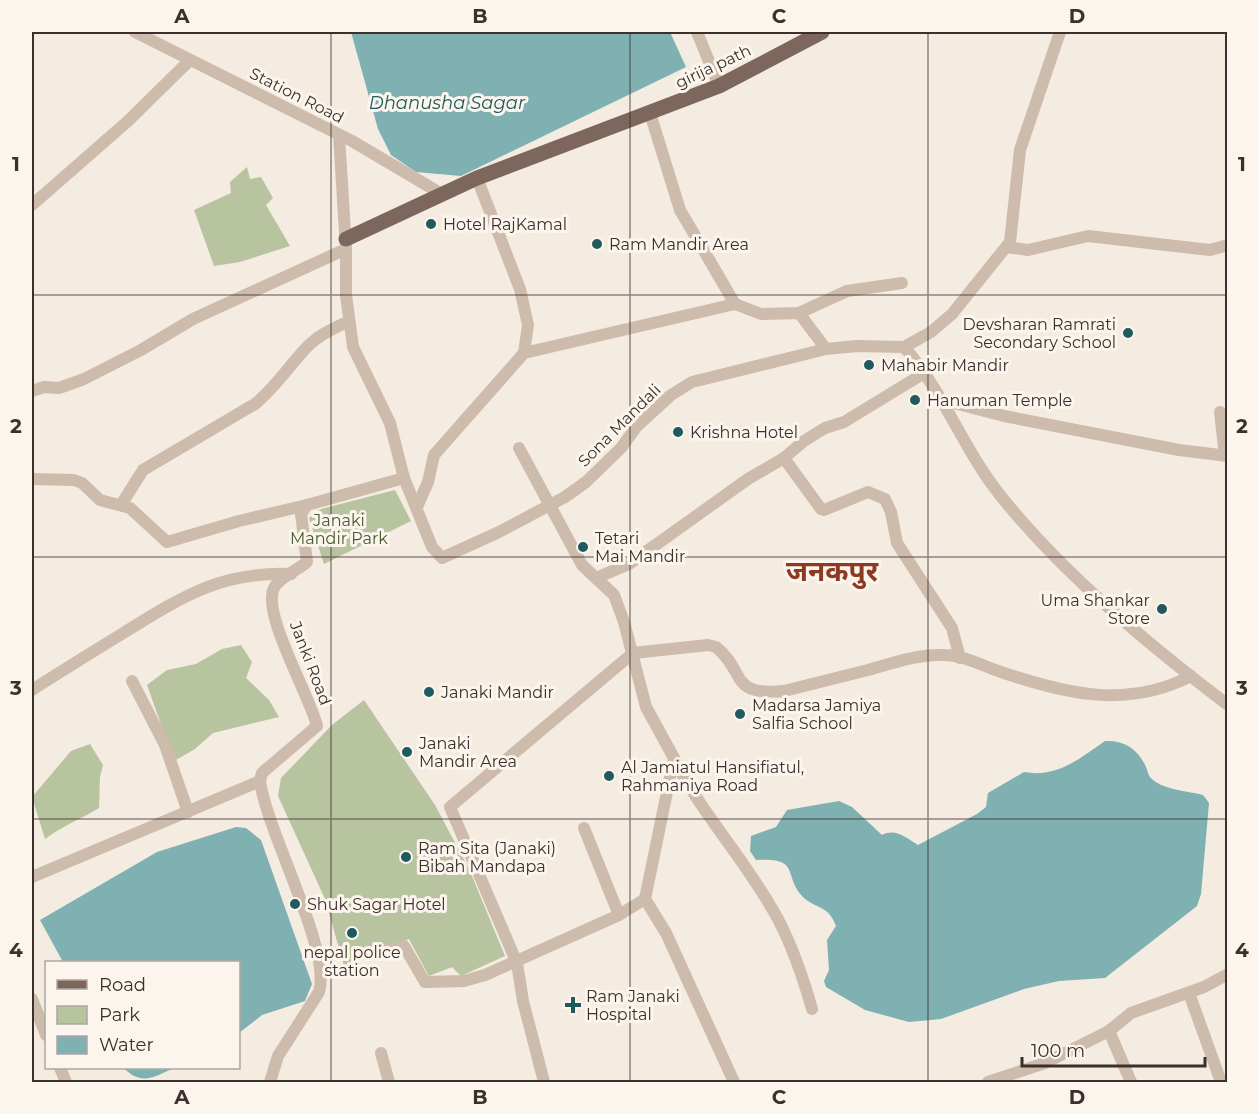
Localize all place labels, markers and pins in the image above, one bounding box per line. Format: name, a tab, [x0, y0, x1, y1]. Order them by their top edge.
place label: Hotel RajKamal	[443, 215, 567, 234]
marker: Hotel RajKamal	[424, 217, 438, 231]
place label: Ram Mandir Area	[609, 235, 749, 254]
marker: Ram Mandir Area	[590, 237, 604, 251]
place label: Devsharan Ramrati Secondary School	[963, 315, 1116, 352]
marker: Devsharan Ramrati Secondary School	[1121, 326, 1135, 340]
place label: Mahabir Mandir	[881, 356, 1009, 375]
marker: Mahabir Mandir	[862, 358, 876, 372]
place label: Hanuman Temple	[927, 391, 1072, 410]
marker: Hanuman Temple	[908, 393, 922, 407]
place label: Krishna Hotel	[690, 423, 798, 442]
marker: Krishna Hotel	[671, 425, 685, 439]
place label: Tetari Mai Mandir	[595, 529, 685, 566]
marker: Tetari Mai Mandir	[576, 540, 590, 554]
place label: Uma Shankar Store	[1041, 591, 1150, 628]
marker: Uma Shankar Store	[1155, 602, 1169, 616]
place label: Janaki Mandir	[440, 683, 554, 702]
marker: Janaki Mandir	[422, 685, 436, 699]
place label: Madarsa Jamiya Salfia School	[752, 696, 881, 733]
marker: Madarsa Jamiya Salfia School	[733, 707, 747, 721]
place label: Janaki Mandir Area	[418, 734, 517, 771]
marker: Janaki Mandir Area	[400, 745, 414, 759]
place label: Al Jamiatul Hansifiatul, Rahmaniya Road	[621, 758, 804, 795]
marker: Al Jamiatul Hansifiatul, Rahmaniya Road	[602, 769, 616, 783]
place label: Ram Sita (Janaki) Bibah Mandapa	[418, 839, 556, 876]
marker: Ram Sita (Janaki) Bibah Mandapa	[399, 850, 413, 864]
place label: Shuk Sagar Hotel	[307, 895, 446, 914]
marker: Shuk Sagar Hotel	[288, 897, 302, 911]
marker: nepal police station	[345, 926, 359, 940]
place label: nepal police station	[303, 943, 401, 980]
place label: Ram Janaki Hospital	[586, 987, 680, 1024]
marker: Ram Janaki Hospital	[564, 996, 582, 1014]

